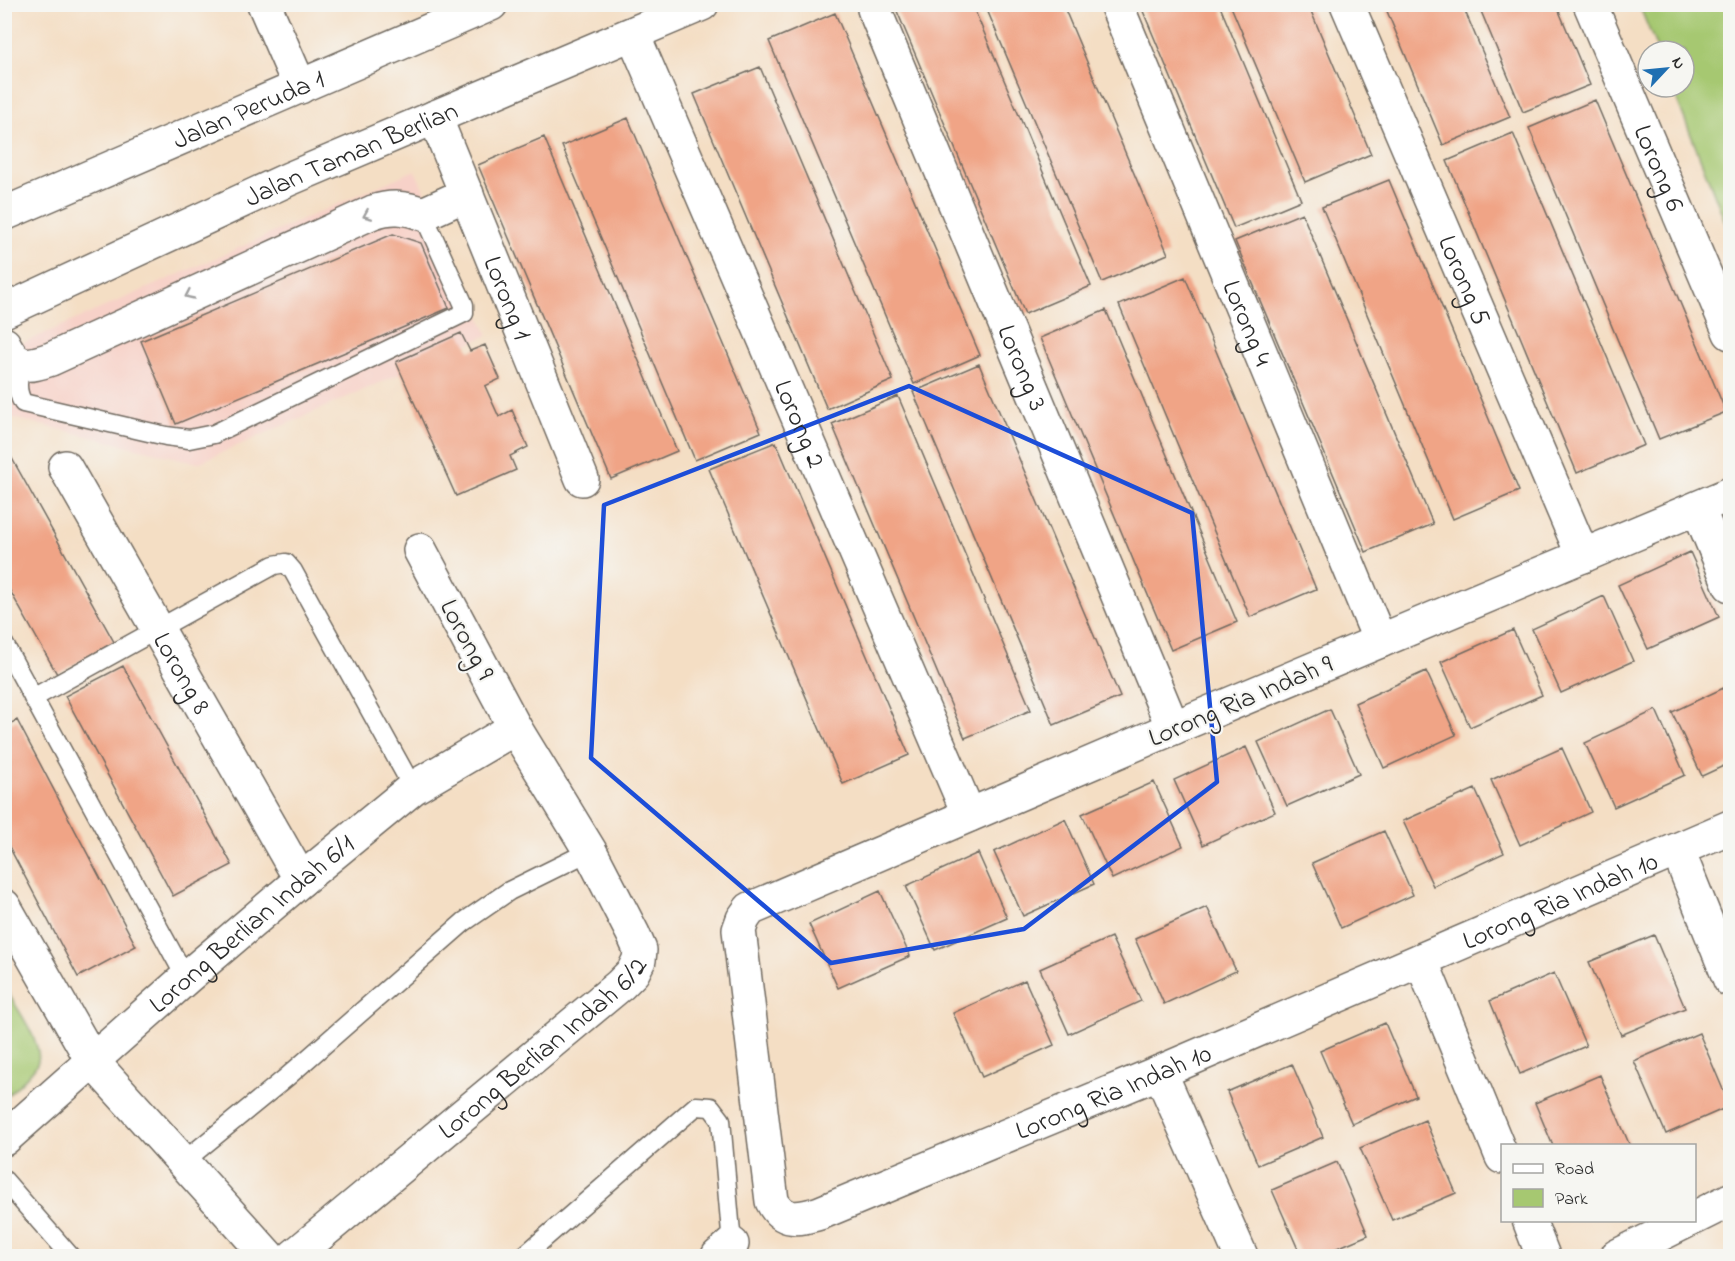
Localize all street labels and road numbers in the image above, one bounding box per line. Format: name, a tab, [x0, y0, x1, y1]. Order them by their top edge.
street label: Jalan Peruda 1	[167, 61, 331, 161]
street label: Jalan Taman Berlian	[239, 93, 464, 219]
street label: Lorong 6	[1622, 119, 1693, 218]
street label: Lorong 5	[1426, 230, 1499, 332]
street label: Lorong 1	[472, 251, 541, 346]
street label: Lorong 4	[1211, 275, 1281, 373]
street label: Lorong 3	[985, 319, 1056, 417]
street label: Lorong 2	[762, 374, 834, 474]
street label: Lorong 9	[428, 593, 503, 688]
street label: Lorong 8	[141, 626, 219, 722]
street label: Lorong Ria Indah 9	[1143, 646, 1339, 759]
street label: Lorong Berlian Indah 6/1	[141, 827, 364, 1024]
street label: Lorong Ria Indah 10	[1457, 843, 1665, 962]
street label: Lorong Berlian Indah 6/2	[431, 952, 659, 1150]
street label: Lorong Ria Indah 10	[1010, 1035, 1218, 1152]

